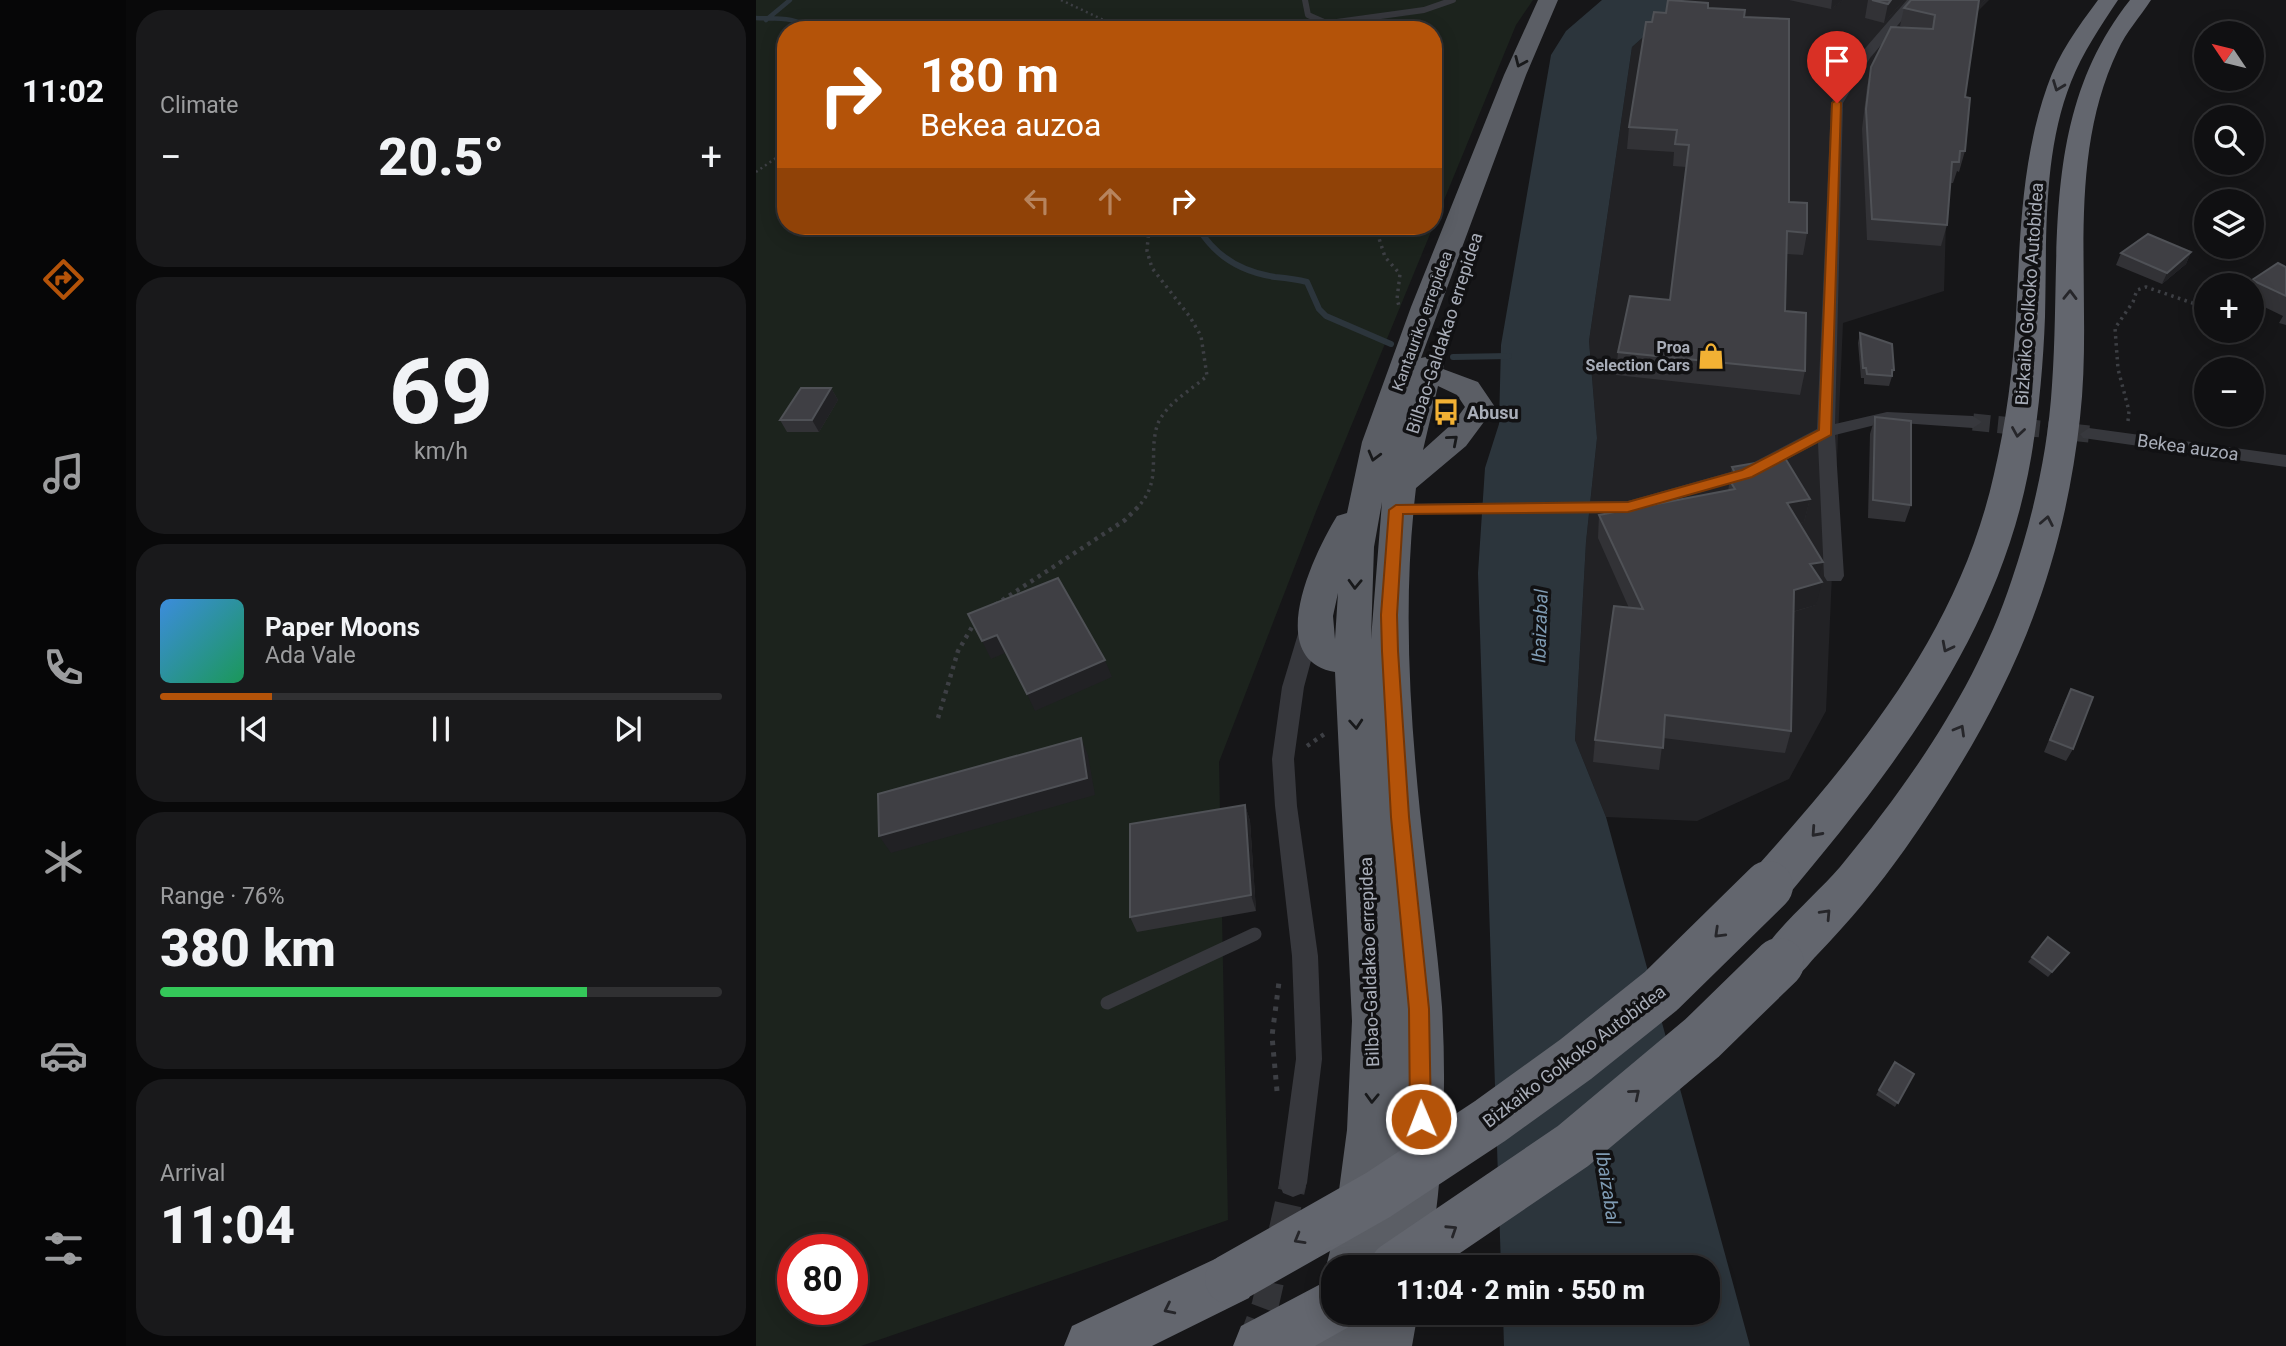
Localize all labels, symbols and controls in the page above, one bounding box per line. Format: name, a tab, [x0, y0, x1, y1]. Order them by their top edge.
north arrow	[2194, 21, 2264, 91]
map controls	[2194, 21, 2264, 427]
pin	[1807, 31, 1867, 103]
icon: arrive	[1818, 42, 1856, 80]
text: 180 m	[920, 47, 1059, 104]
icon: right	[805, 49, 896, 140]
one-way arrow	[1514, 55, 1528, 67]
text: 11:02	[22, 72, 104, 110]
one-way arrow	[2052, 79, 2066, 91]
text: Climate	[160, 92, 239, 119]
button: search	[2194, 105, 2264, 175]
text: Bekea auzoa	[920, 106, 1101, 144]
text: 20.5°	[378, 127, 504, 188]
text: −	[160, 135, 182, 179]
text: +	[700, 135, 722, 179]
icon: left	[1018, 182, 1056, 220]
icon: ahead	[1091, 182, 1129, 220]
icon: right	[1164, 182, 1202, 220]
street label: Bizkaiko Golkoko Autobidea	[2011, 182, 2047, 406]
button: layers	[2194, 189, 2264, 259]
street label: Bilbao-Galdakao errepidea	[1402, 230, 1486, 436]
street label: Kantauriko errepidea	[1388, 248, 1456, 394]
icon: directions	[39, 255, 88, 304]
button: +	[2194, 273, 2264, 343]
one-way arrow	[2062, 290, 2078, 300]
place label: Proa Selection Cars	[1586, 338, 1690, 375]
text: 69	[389, 339, 493, 445]
shop icon: Proa Selection Cars	[1696, 341, 1726, 371]
button: −	[2194, 357, 2264, 427]
bus stop icon: Abusu	[1431, 397, 1461, 427]
place label: Abusu	[1467, 402, 1519, 423]
one-way arrow	[2011, 426, 2026, 438]
street label: Bekea auzoa	[2136, 429, 2240, 465]
one-way arrow	[1444, 436, 1457, 448]
text: km/h	[414, 438, 468, 465]
icon: music	[39, 449, 88, 498]
one-way arrow	[1368, 450, 1382, 462]
one-way arrow	[2039, 515, 2054, 527]
one-way arrow	[1348, 578, 1363, 589]
water label: Ibaizabal	[1527, 588, 1553, 663]
text: Paper Moons	[265, 612, 420, 642]
one-way arrow	[1941, 640, 1955, 652]
text: Ada Vale	[265, 642, 356, 669]
icon: phone	[39, 643, 88, 692]
icon: previous	[235, 710, 273, 748]
icon: pause	[422, 710, 460, 748]
icon: next	[609, 710, 647, 748]
one-way arrow	[1348, 719, 1363, 730]
one-way arrow	[1952, 725, 1965, 737]
one-way arrow	[1811, 824, 1824, 837]
icon: climate	[39, 837, 88, 886]
street label: Bilbao-Galdakao errepidea	[1355, 857, 1383, 1067]
text: Range · 76%	[160, 883, 285, 910]
one-way arrow	[1818, 909, 1830, 922]
text: 380 km	[160, 918, 336, 979]
one-way arrow	[1715, 925, 1728, 938]
street label: Bizkaiko Golkoko Autobidea	[1478, 980, 1670, 1132]
icon: car	[39, 1031, 88, 1080]
position arrow	[1384, 1082, 1458, 1156]
one-way arrow	[1627, 1090, 1640, 1102]
one-way arrow	[1365, 1093, 1380, 1104]
water label: Ibaizabal	[1591, 1150, 1625, 1227]
text: Arrival	[160, 1160, 225, 1187]
text: 11:04	[160, 1195, 295, 1256]
icon: filters	[39, 1224, 88, 1273]
one-way arrow	[1445, 1225, 1458, 1238]
one-way arrow	[1294, 1231, 1307, 1244]
speed limit sign: 80	[777, 1234, 868, 1325]
text: 11:04 · 2 min · 550 m	[1396, 1275, 1645, 1305]
one-way arrow	[1164, 1300, 1176, 1314]

